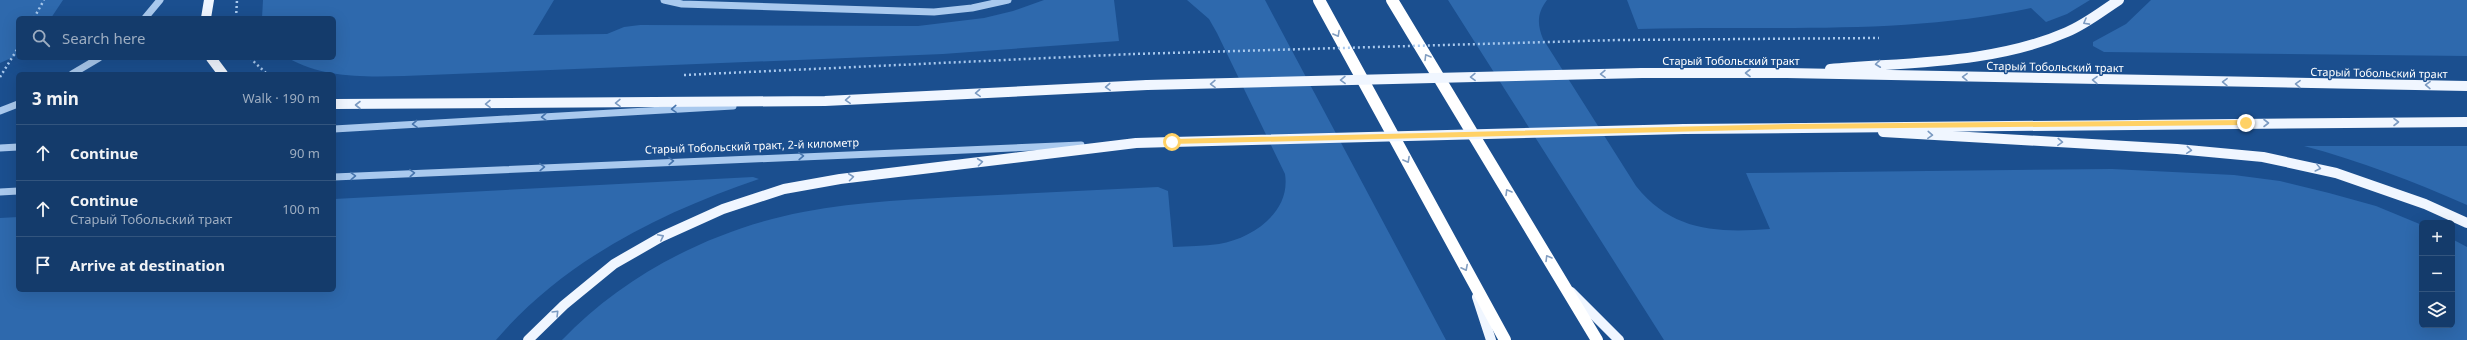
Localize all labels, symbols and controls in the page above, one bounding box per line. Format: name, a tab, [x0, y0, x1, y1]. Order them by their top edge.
search box	[16, 16, 336, 60]
one-way arrow	[2083, 17, 2091, 24]
icon: search	[30, 27, 52, 49]
text: Search here	[62, 28, 145, 48]
one-way arrow	[1333, 30, 1340, 37]
street label: Старый Тобольский тракт	[1662, 53, 1800, 68]
one-way arrow	[1424, 54, 1431, 61]
street label: Старый Тобольский тракт	[1986, 58, 2124, 75]
one-way arrow	[1875, 59, 1881, 68]
street label: Старый Тобольский тракт	[2310, 64, 2448, 81]
one-way arrow	[1745, 69, 1751, 77]
one-way arrow	[1600, 70, 1606, 78]
one-way arrow	[1470, 73, 1476, 81]
one-way arrow	[1962, 73, 1968, 81]
one-way arrow	[2092, 75, 2098, 84]
one-way arrow	[1340, 76, 1346, 84]
one-way arrow	[2222, 78, 2228, 86]
one-way arrow	[1210, 79, 1216, 88]
one-way arrow	[2295, 79, 2301, 88]
one-way arrow	[2425, 81, 2431, 89]
one-way arrow	[1105, 83, 1111, 91]
text: 3 min	[32, 87, 79, 110]
text: Walk · 190 m	[242, 89, 320, 107]
one-way arrow	[975, 89, 981, 98]
one-way arrow	[845, 95, 851, 104]
one-way arrow	[615, 99, 621, 107]
one-way arrow	[485, 100, 491, 108]
one-way arrow	[355, 101, 361, 109]
one-way arrow	[671, 105, 677, 114]
one-way arrow	[541, 113, 547, 121]
route end	[2237, 114, 2255, 132]
one-way arrow	[2393, 118, 2399, 126]
one-way arrow	[2263, 119, 2269, 127]
one-way arrow	[412, 120, 418, 129]
one-way arrow	[1927, 130, 1933, 139]
route start	[1163, 133, 1181, 151]
street label: Старый Тобольский тракт, 2-й километр	[645, 134, 860, 157]
one-way arrow	[2057, 138, 2063, 147]
icon: ahead	[32, 142, 54, 164]
text: Continue	[70, 143, 138, 163]
text: 90 m	[290, 144, 320, 162]
one-way arrow	[2186, 146, 2192, 155]
one-way arrow	[798, 152, 804, 161]
one-way arrow	[1402, 156, 1410, 163]
one-way arrow	[668, 157, 674, 166]
one-way arrow	[977, 158, 983, 167]
one-way arrow	[539, 162, 545, 171]
one-way arrow	[2314, 163, 2321, 172]
one-way arrow	[409, 169, 415, 178]
one-way arrow	[350, 172, 356, 181]
one-way arrow	[847, 173, 854, 182]
one-way arrow	[1505, 189, 1513, 196]
text: Continue	[70, 190, 138, 210]
icon: ahead	[32, 198, 54, 220]
text: 100 m	[282, 200, 320, 218]
text: Старый Тобольский тракт	[70, 210, 232, 228]
map controls	[2419, 220, 2455, 328]
button: +	[2419, 220, 2455, 256]
one-way arrow	[657, 234, 664, 242]
icon: arrive	[32, 254, 54, 276]
text: Arrive at destination	[70, 255, 225, 275]
one-way arrow	[1545, 255, 1553, 262]
button: −	[2419, 256, 2455, 292]
one-way arrow	[1460, 264, 1468, 272]
button: layers	[2419, 292, 2455, 328]
one-way arrow	[551, 310, 559, 318]

